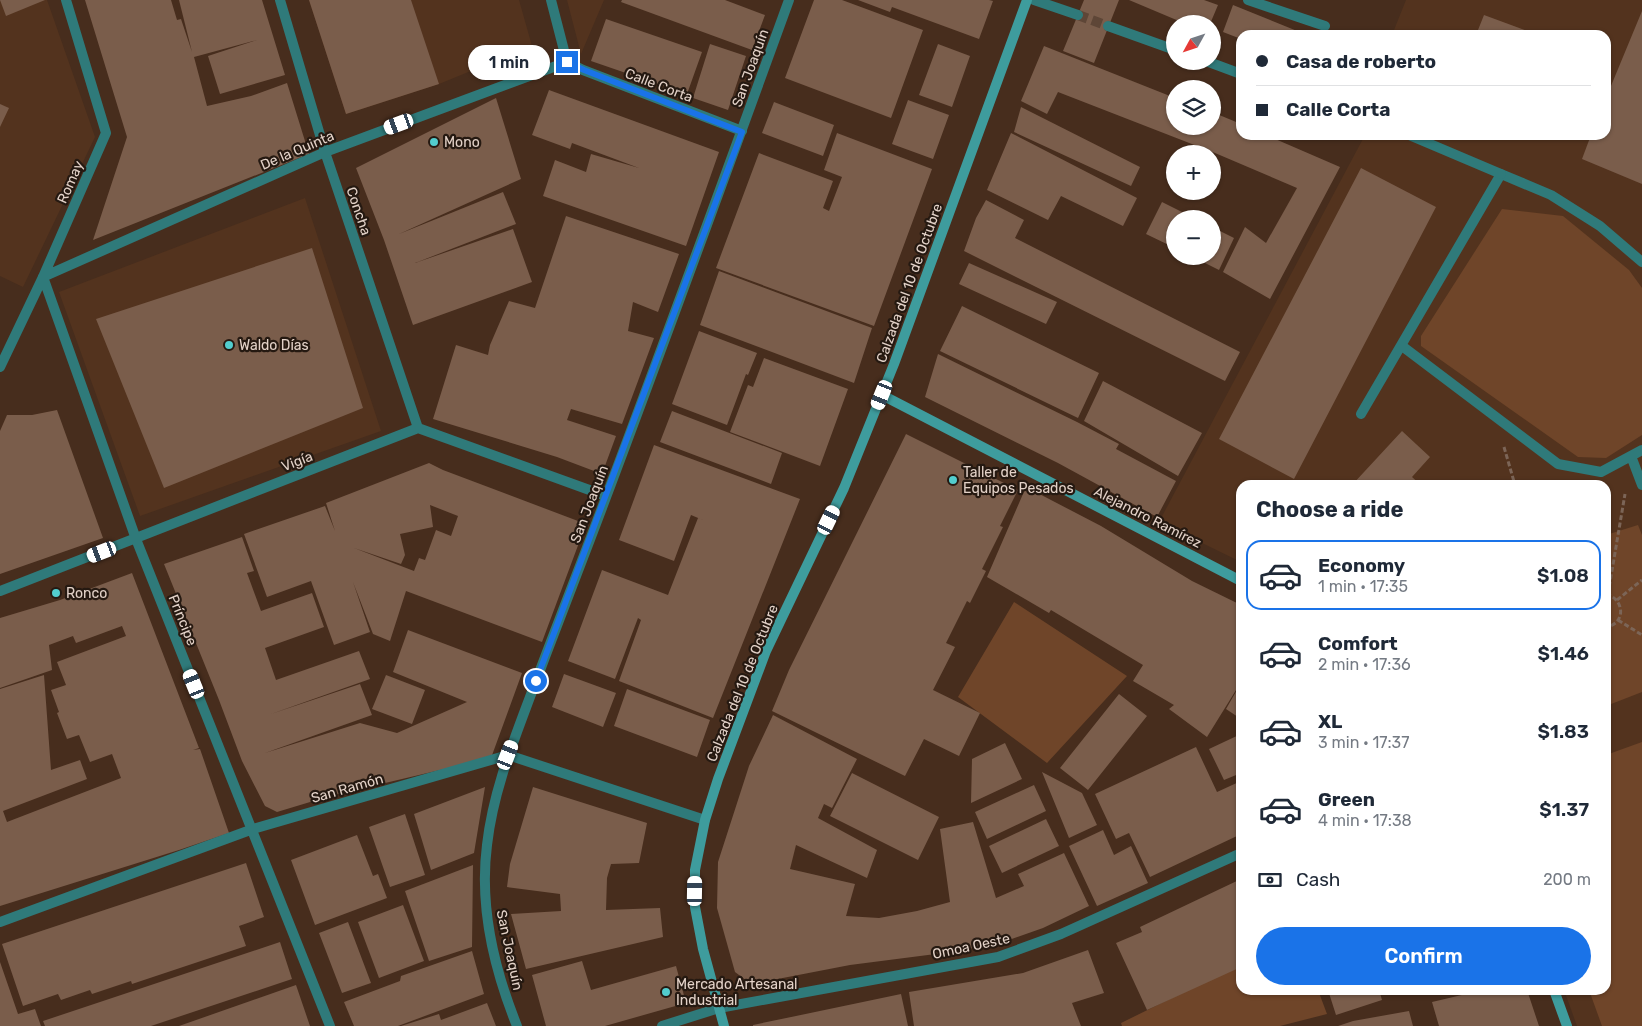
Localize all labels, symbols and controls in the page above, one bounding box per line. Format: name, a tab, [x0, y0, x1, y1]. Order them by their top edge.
north arrow	[1166, 15, 1221, 70]
map controls	[1166, 15, 1221, 265]
street label: San Joaquín	[729, 27, 772, 109]
callout: 1 min	[467, 44, 550, 80]
text: Casa de roberto	[1286, 50, 1436, 73]
route end	[556, 51, 578, 73]
text: 1 min	[489, 53, 529, 72]
street label: Calle Corta	[623, 65, 695, 106]
button: layers	[1166, 80, 1221, 135]
text: Calle Corta	[1286, 98, 1390, 121]
car	[382, 112, 415, 136]
street label: De la Quinta	[258, 127, 337, 174]
place label: Mono	[444, 134, 480, 151]
marker: Mono	[428, 136, 440, 148]
button: +	[1166, 145, 1221, 200]
street label: Romay	[54, 158, 87, 206]
street label: Concha	[342, 185, 375, 237]
street label: Calzada del 10 de Octubre	[873, 201, 946, 365]
button: −	[1166, 210, 1221, 265]
place label: Waldo Días	[239, 337, 309, 354]
marker: Waldo Días	[223, 339, 235, 351]
car	[869, 378, 894, 412]
street label: Vigía	[279, 448, 315, 475]
street label: San Joaquín	[567, 463, 612, 545]
place label: Taller de Equipos Pesados	[963, 464, 1074, 497]
marker: Taller de Equipos Pesados	[947, 474, 959, 486]
street label: Alejandro Ramírez	[1091, 483, 1204, 552]
text: Choose a ride	[1256, 496, 1403, 523]
car	[815, 503, 842, 537]
car	[85, 540, 118, 564]
icon: car	[1258, 553, 1303, 598]
text: Economy	[1318, 554, 1405, 577]
text: $1.08	[1537, 564, 1589, 587]
text: 1 min · 17:35	[1318, 577, 1408, 596]
place label: Ronco	[66, 585, 107, 602]
marker: Ronco	[50, 587, 62, 599]
street label: Príncipe	[165, 592, 200, 648]
street label: Calzada del 10 de Octubre	[703, 602, 782, 764]
icon: car	[1258, 631, 1303, 676]
text: Comfort	[1318, 632, 1398, 655]
text: $1.46	[1538, 642, 1589, 665]
text: 2 min · 17:36	[1318, 655, 1411, 674]
car	[181, 667, 206, 701]
route start	[525, 670, 547, 692]
icon: car	[1258, 709, 1303, 754]
text: XL	[1318, 710, 1342, 733]
text: $1.83	[1537, 720, 1589, 743]
text: 3 min · 17:37	[1318, 733, 1409, 752]
car	[495, 738, 520, 772]
street label: San Ramón	[309, 770, 385, 807]
icon: car	[1258, 787, 1303, 832]
text: Green	[1318, 788, 1375, 811]
text: $1.37	[1539, 798, 1589, 821]
text: 4 min · 17:38	[1318, 811, 1412, 830]
icon: cash	[1256, 866, 1284, 894]
text: Cash	[1296, 868, 1340, 891]
text: 200 m	[1543, 870, 1591, 889]
car	[687, 876, 702, 906]
street label: San Joaquín	[493, 908, 526, 992]
button: Confirm	[1256, 927, 1591, 985]
street label: Omoa Oeste	[931, 930, 1012, 963]
place label: Mercado Artesanal Industrial	[676, 976, 798, 1009]
marker: Mercado Artesanal Industrial	[660, 986, 672, 998]

